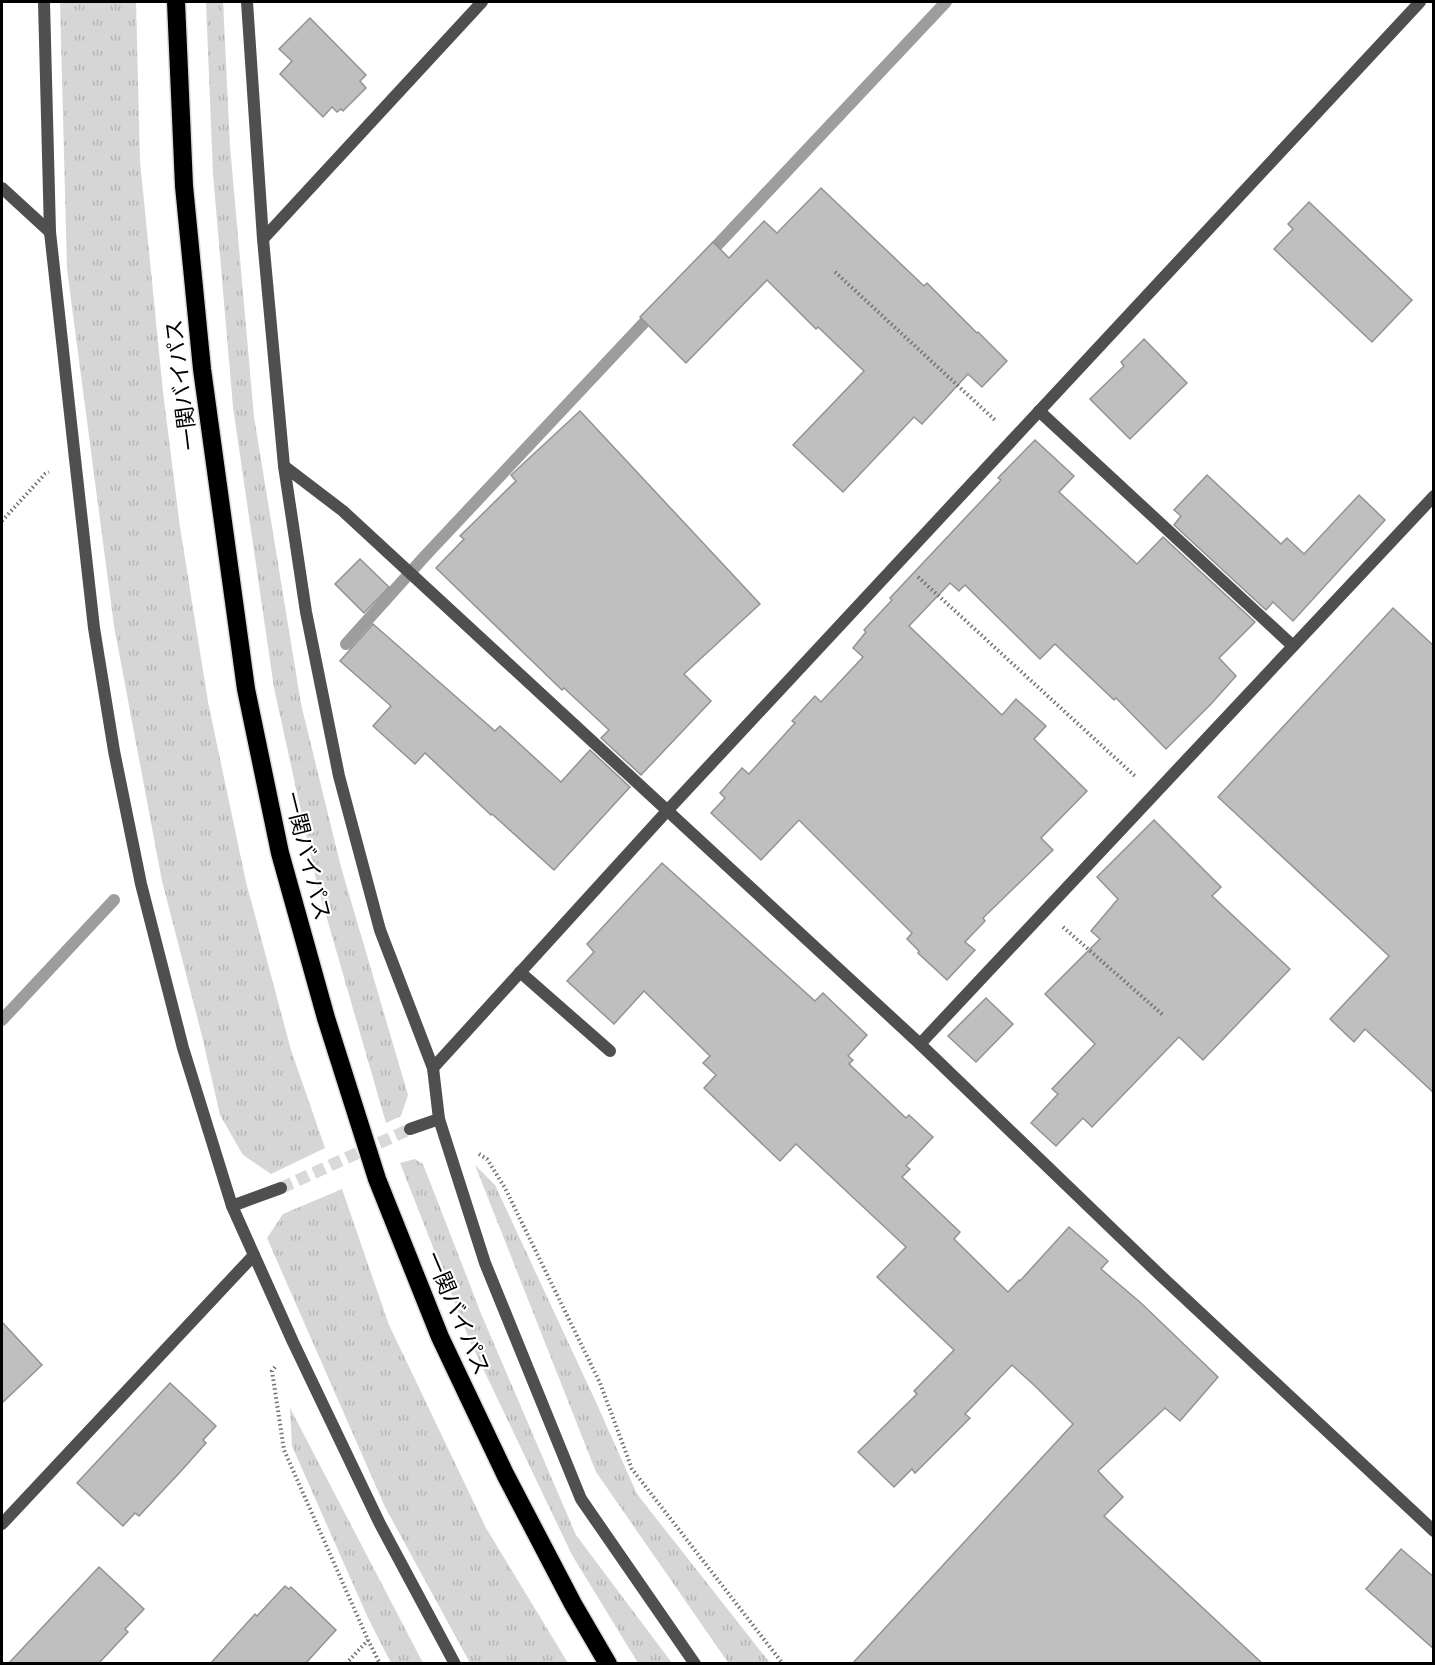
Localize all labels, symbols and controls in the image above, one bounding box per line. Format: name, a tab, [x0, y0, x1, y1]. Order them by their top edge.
street label: 一関バイパス	[159, 318, 203, 452]
street label: 一関バイパス	[279, 789, 337, 923]
street label: 一関バイパス	[419, 1247, 497, 1379]

